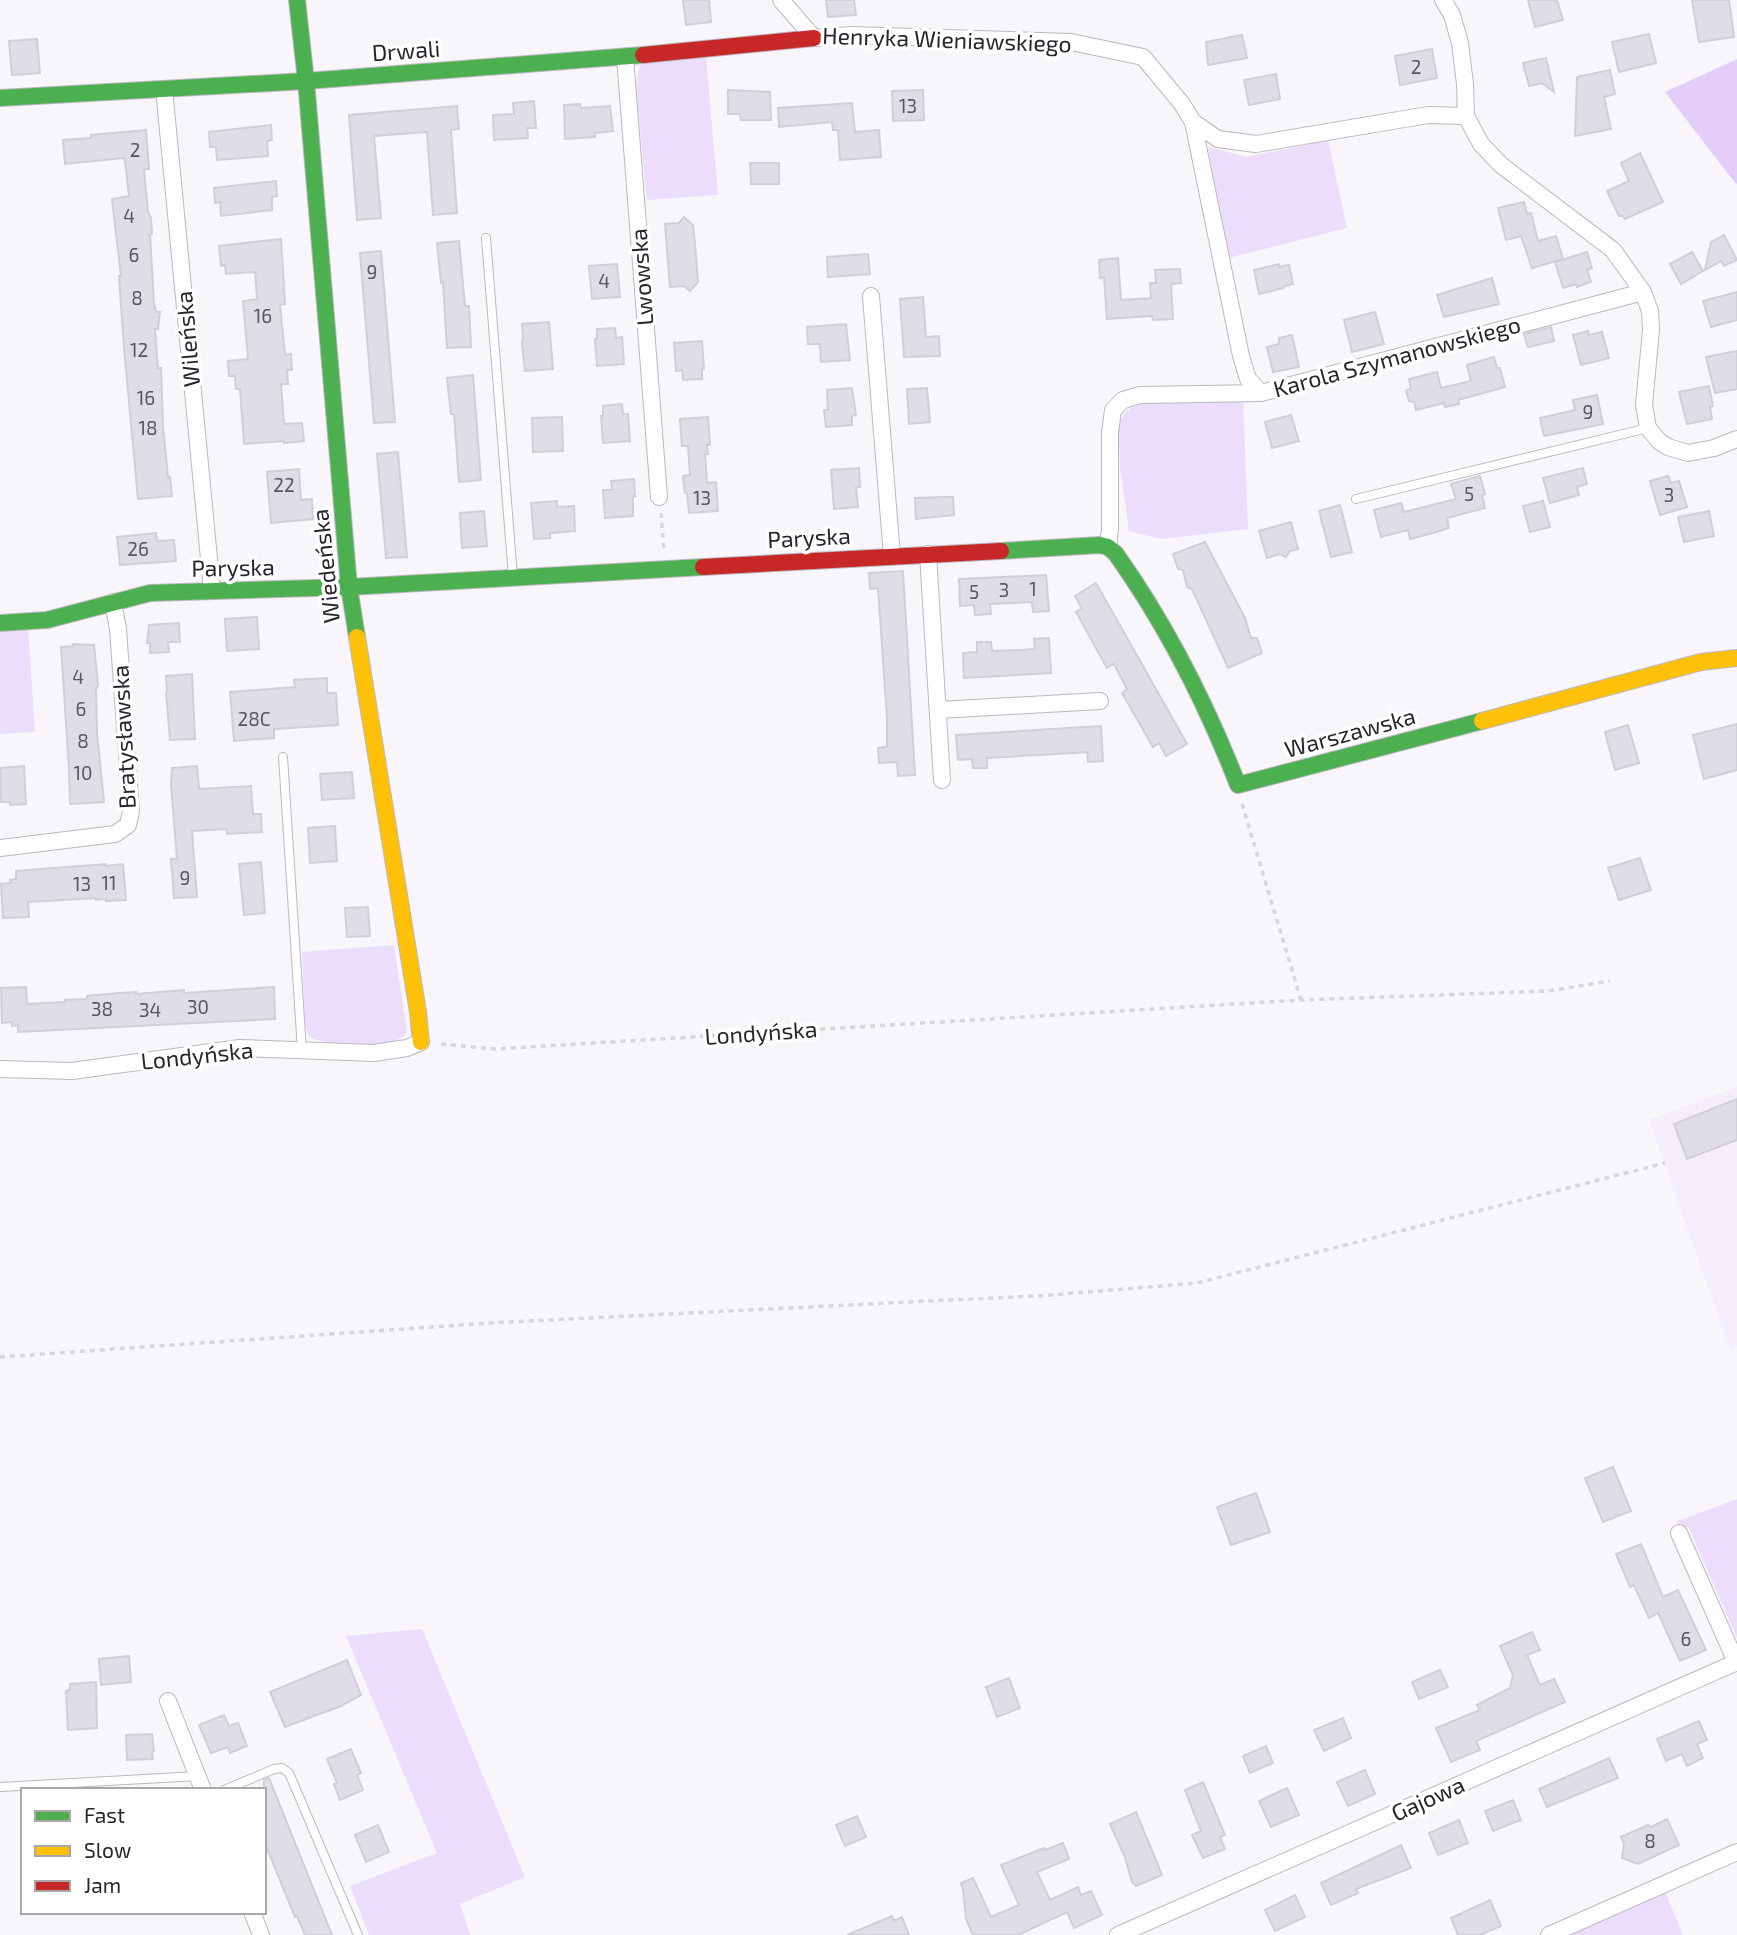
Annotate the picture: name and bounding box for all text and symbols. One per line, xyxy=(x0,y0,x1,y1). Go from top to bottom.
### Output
street label: Henryka Wieniawskiego xyxy=(822,21,1072,57)
street label: Drwali xyxy=(371,34,441,66)
house number: 2 xyxy=(1411,55,1421,78)
house number: 13 xyxy=(899,94,917,117)
house number: 2 xyxy=(130,138,140,161)
house number: 4 xyxy=(123,204,135,227)
street label: Lwowska xyxy=(624,227,658,327)
house number: 6 xyxy=(129,243,139,266)
house number: 9 xyxy=(367,260,377,283)
house number: 4 xyxy=(598,269,610,292)
house number: 8 xyxy=(131,286,143,309)
street label: Wileńska xyxy=(169,290,205,388)
house number: 16 xyxy=(254,304,272,327)
street label: Karola Szymanowskiego xyxy=(1270,310,1523,403)
house number: 12 xyxy=(130,338,148,361)
house number: 16 xyxy=(137,386,155,409)
house number: 9 xyxy=(1583,400,1593,423)
house number: 18 xyxy=(138,416,158,439)
house number: 22 xyxy=(273,473,295,496)
house number: 5 xyxy=(1464,482,1474,505)
house number: 3 xyxy=(1664,483,1674,506)
house number: 13 xyxy=(693,486,711,509)
street label: Wiedeńska xyxy=(305,508,345,625)
street label: Paryska xyxy=(767,521,851,553)
house number: 26 xyxy=(127,537,149,560)
street label: Paryska xyxy=(191,552,275,582)
house number: 1 xyxy=(1029,577,1037,600)
house number: 3 xyxy=(999,578,1009,601)
house number: 5 xyxy=(969,580,979,603)
street label: Bratysławska xyxy=(105,664,141,810)
house number: 4 xyxy=(72,665,84,688)
house number: 6 xyxy=(76,697,86,720)
street label: Warszawska xyxy=(1281,701,1418,763)
house number: 28C xyxy=(237,707,271,730)
house number: 8 xyxy=(77,729,89,752)
house number: 10 xyxy=(73,761,93,784)
house number: 9 xyxy=(180,866,190,889)
house number: 11 xyxy=(101,871,117,894)
house number: 13 xyxy=(73,872,91,895)
house number: 30 xyxy=(187,995,209,1018)
house number: 38 xyxy=(91,997,113,1020)
house number: 34 xyxy=(139,998,161,1021)
street label: Londyńska xyxy=(704,1014,818,1050)
street label: Londyńska xyxy=(139,1035,255,1075)
house number: 6 xyxy=(1681,1627,1691,1650)
street label: Gajowa xyxy=(1387,1770,1469,1827)
legend xyxy=(21,1788,266,1914)
text: Fast xyxy=(84,1802,125,1827)
house number: 8 xyxy=(1644,1829,1656,1852)
text: Slow xyxy=(84,1837,131,1862)
text: Jam xyxy=(84,1872,121,1897)

